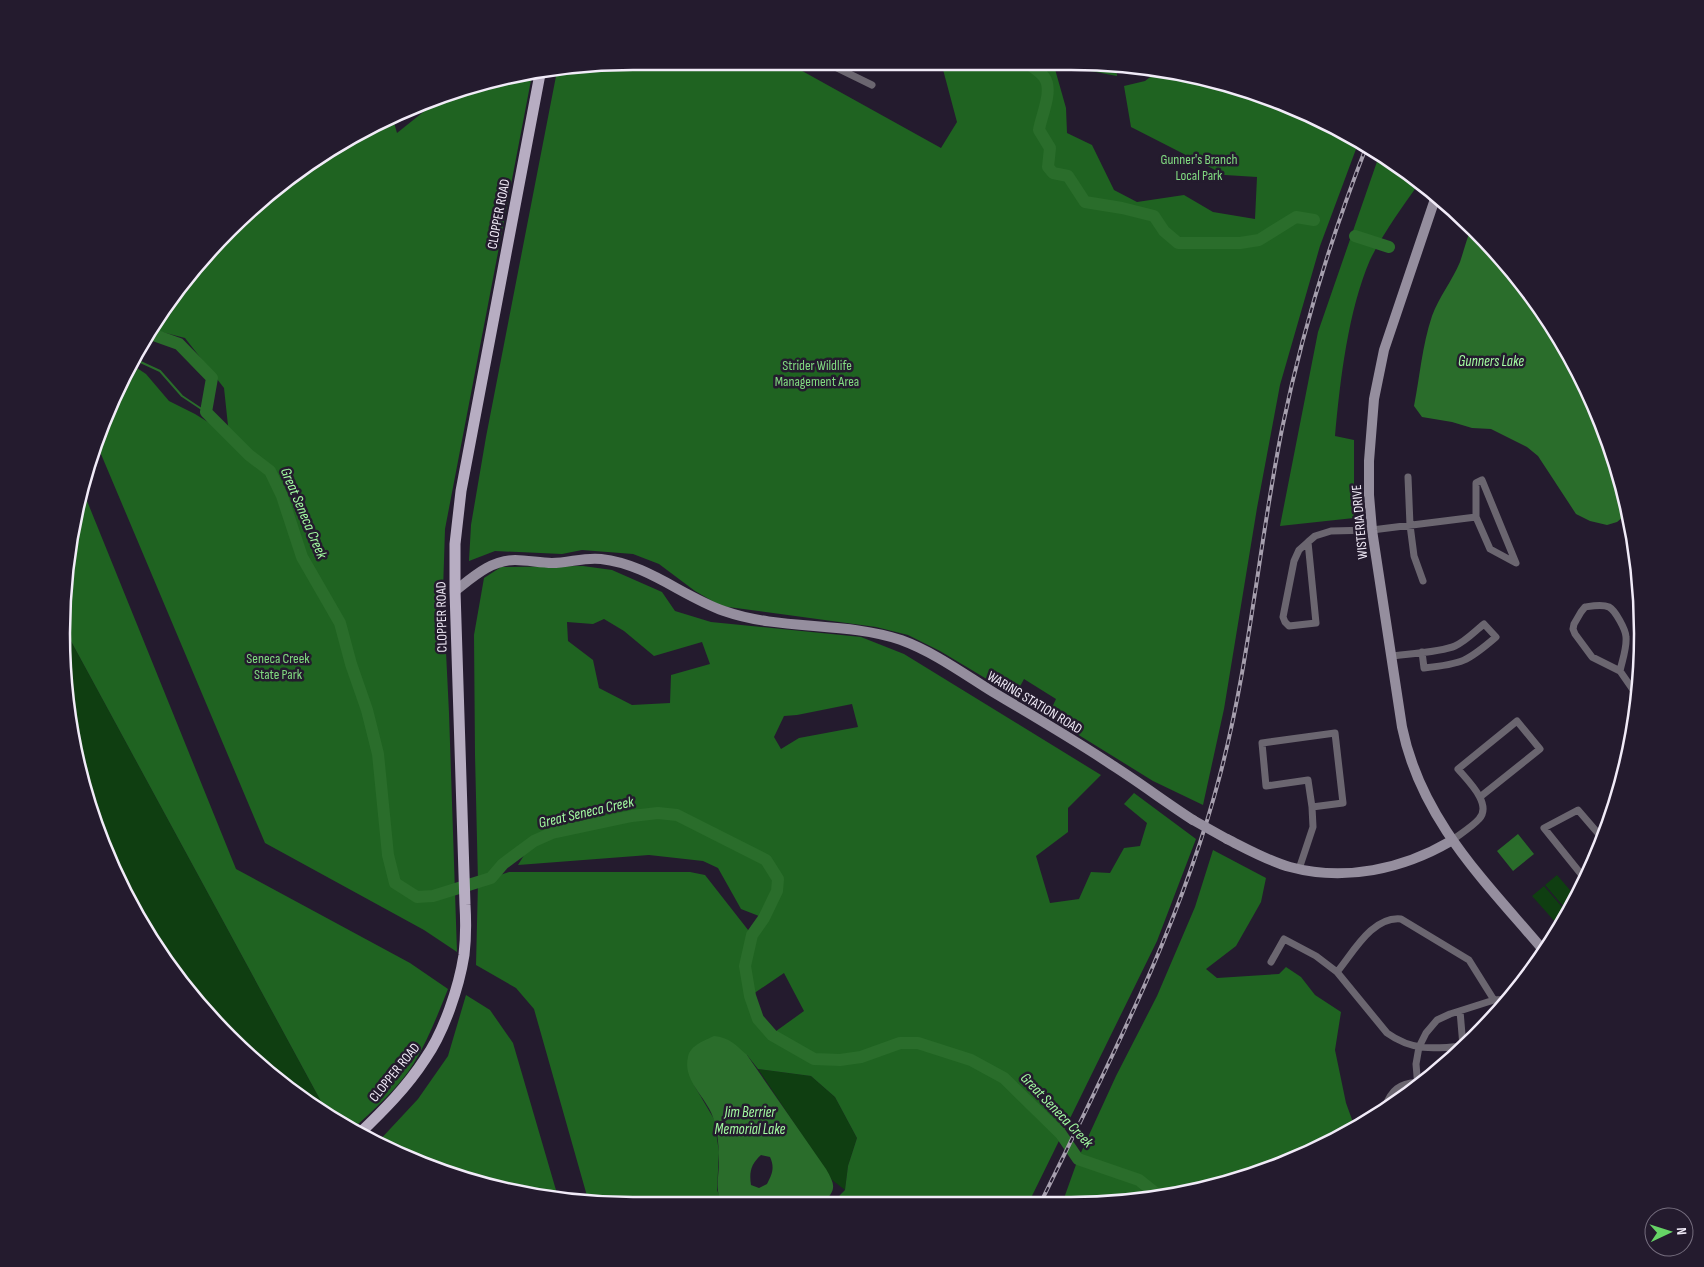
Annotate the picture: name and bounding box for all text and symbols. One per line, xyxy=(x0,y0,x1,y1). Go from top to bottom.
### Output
park label: Gunner's Branch Local Park xyxy=(1160,151,1238,184)
street label: CLOPPER ROAD xyxy=(483,178,514,251)
water label: Gunners Lake xyxy=(1458,352,1524,371)
park label: Strider Wildlife Management Area xyxy=(775,357,859,390)
water label: Great Seneca Creek xyxy=(276,465,331,562)
street label: WISTERIA DRIVE xyxy=(1348,484,1371,560)
street label: CLOPPER ROAD xyxy=(432,581,451,653)
park label: Seneca Creek State Park xyxy=(246,650,310,683)
street label: WARING STATION ROAD xyxy=(984,667,1085,738)
water label: Great Seneca Creek xyxy=(537,792,636,833)
street label: CLOPPER ROAD xyxy=(365,1039,423,1105)
water label: Great Seneca Creek xyxy=(1016,1069,1097,1152)
water label: Jim Berrier Memorial Lake xyxy=(715,1103,786,1139)
north arrow xyxy=(1644,1207,1694,1257)
text: N xyxy=(1673,1227,1690,1235)

